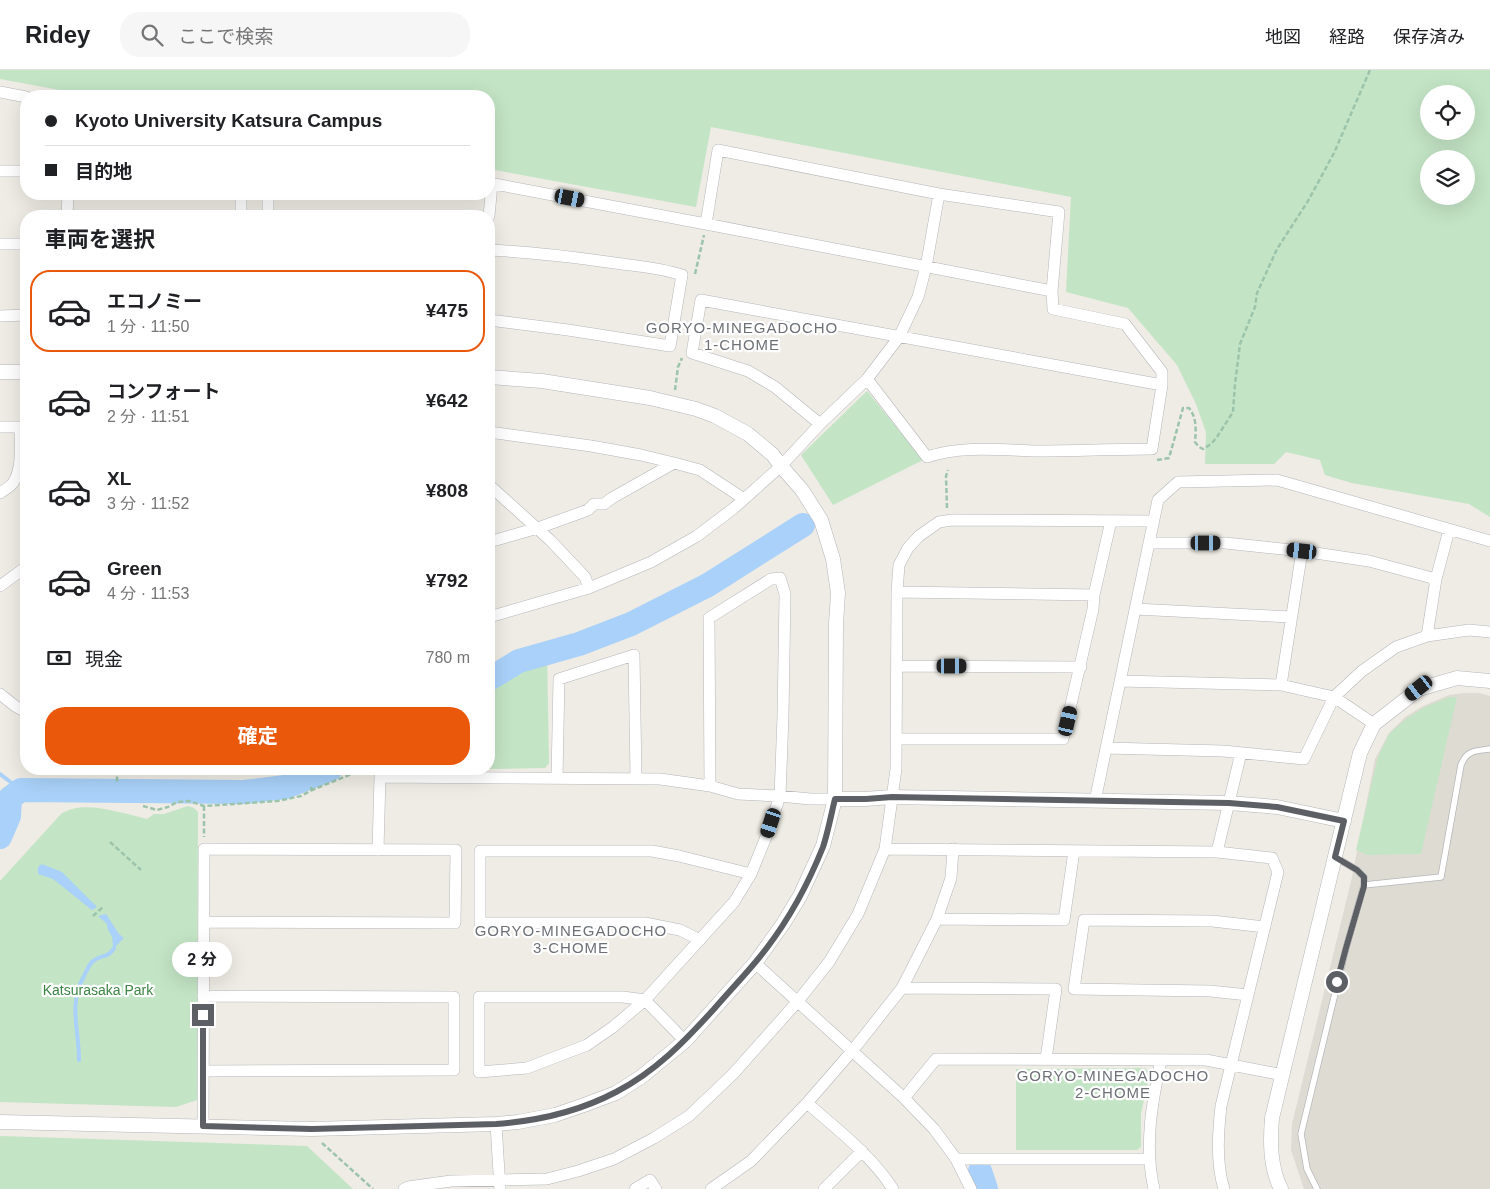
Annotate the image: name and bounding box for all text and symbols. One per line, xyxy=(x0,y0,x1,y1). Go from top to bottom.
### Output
search box xyxy=(120,12,470,57)
text: Ridey xyxy=(25,21,90,48)
icon: search xyxy=(138,21,166,49)
text: ここで検索 xyxy=(178,26,273,47)
text: 地図 xyxy=(1265,27,1301,47)
text: 経路 xyxy=(1329,27,1365,47)
text: 保存済み xyxy=(1393,27,1465,47)
map controls xyxy=(1420,85,1475,205)
button: locate xyxy=(1420,85,1475,140)
text: Kyoto University Katsura Campus xyxy=(75,110,382,131)
button: layers xyxy=(1420,150,1475,205)
text: 目的地 xyxy=(75,161,132,182)
car xyxy=(553,188,586,208)
text: 車両を選択 xyxy=(45,227,155,252)
icon: car xyxy=(47,289,92,334)
text: エコノミー xyxy=(107,291,202,312)
text: ¥475 xyxy=(426,300,468,321)
text: 1 分 · 11:50 xyxy=(107,318,189,335)
district label: GORYO-MINEGADOCHO 1-CHOME xyxy=(646,319,838,353)
icon: car xyxy=(47,379,92,424)
text: コンフォート xyxy=(107,381,220,402)
text: ¥642 xyxy=(426,390,468,411)
text: 2 分 · 11:51 xyxy=(107,408,189,425)
text: XL xyxy=(107,468,131,489)
icon: car xyxy=(47,469,92,514)
text: ¥808 xyxy=(426,480,468,501)
text: 3 分 · 11:52 xyxy=(107,495,189,512)
car xyxy=(1191,536,1221,551)
car xyxy=(1286,542,1317,560)
text: Green xyxy=(107,558,162,579)
icon: car xyxy=(47,559,92,604)
text: ¥792 xyxy=(426,570,468,591)
text: 4 分 · 11:53 xyxy=(107,585,189,602)
icon: cash xyxy=(45,644,73,672)
text: 現金 xyxy=(85,649,123,670)
text: 780 m xyxy=(426,649,470,666)
car xyxy=(937,659,967,674)
car xyxy=(1402,673,1435,703)
car xyxy=(1057,705,1078,737)
button: 確定 xyxy=(45,707,470,765)
car xyxy=(759,806,782,840)
district label: GORYO-MINEGADOCHO 3-CHOME xyxy=(475,922,667,956)
callout: 2 分 xyxy=(173,942,233,978)
text: 2 分 xyxy=(187,951,217,968)
route start xyxy=(1326,971,1348,993)
park label: Katsurasaka Park xyxy=(43,982,154,998)
route end xyxy=(192,1004,214,1026)
district label: GORYO-MINEGADOCHO 2-CHOME xyxy=(1017,1067,1209,1101)

